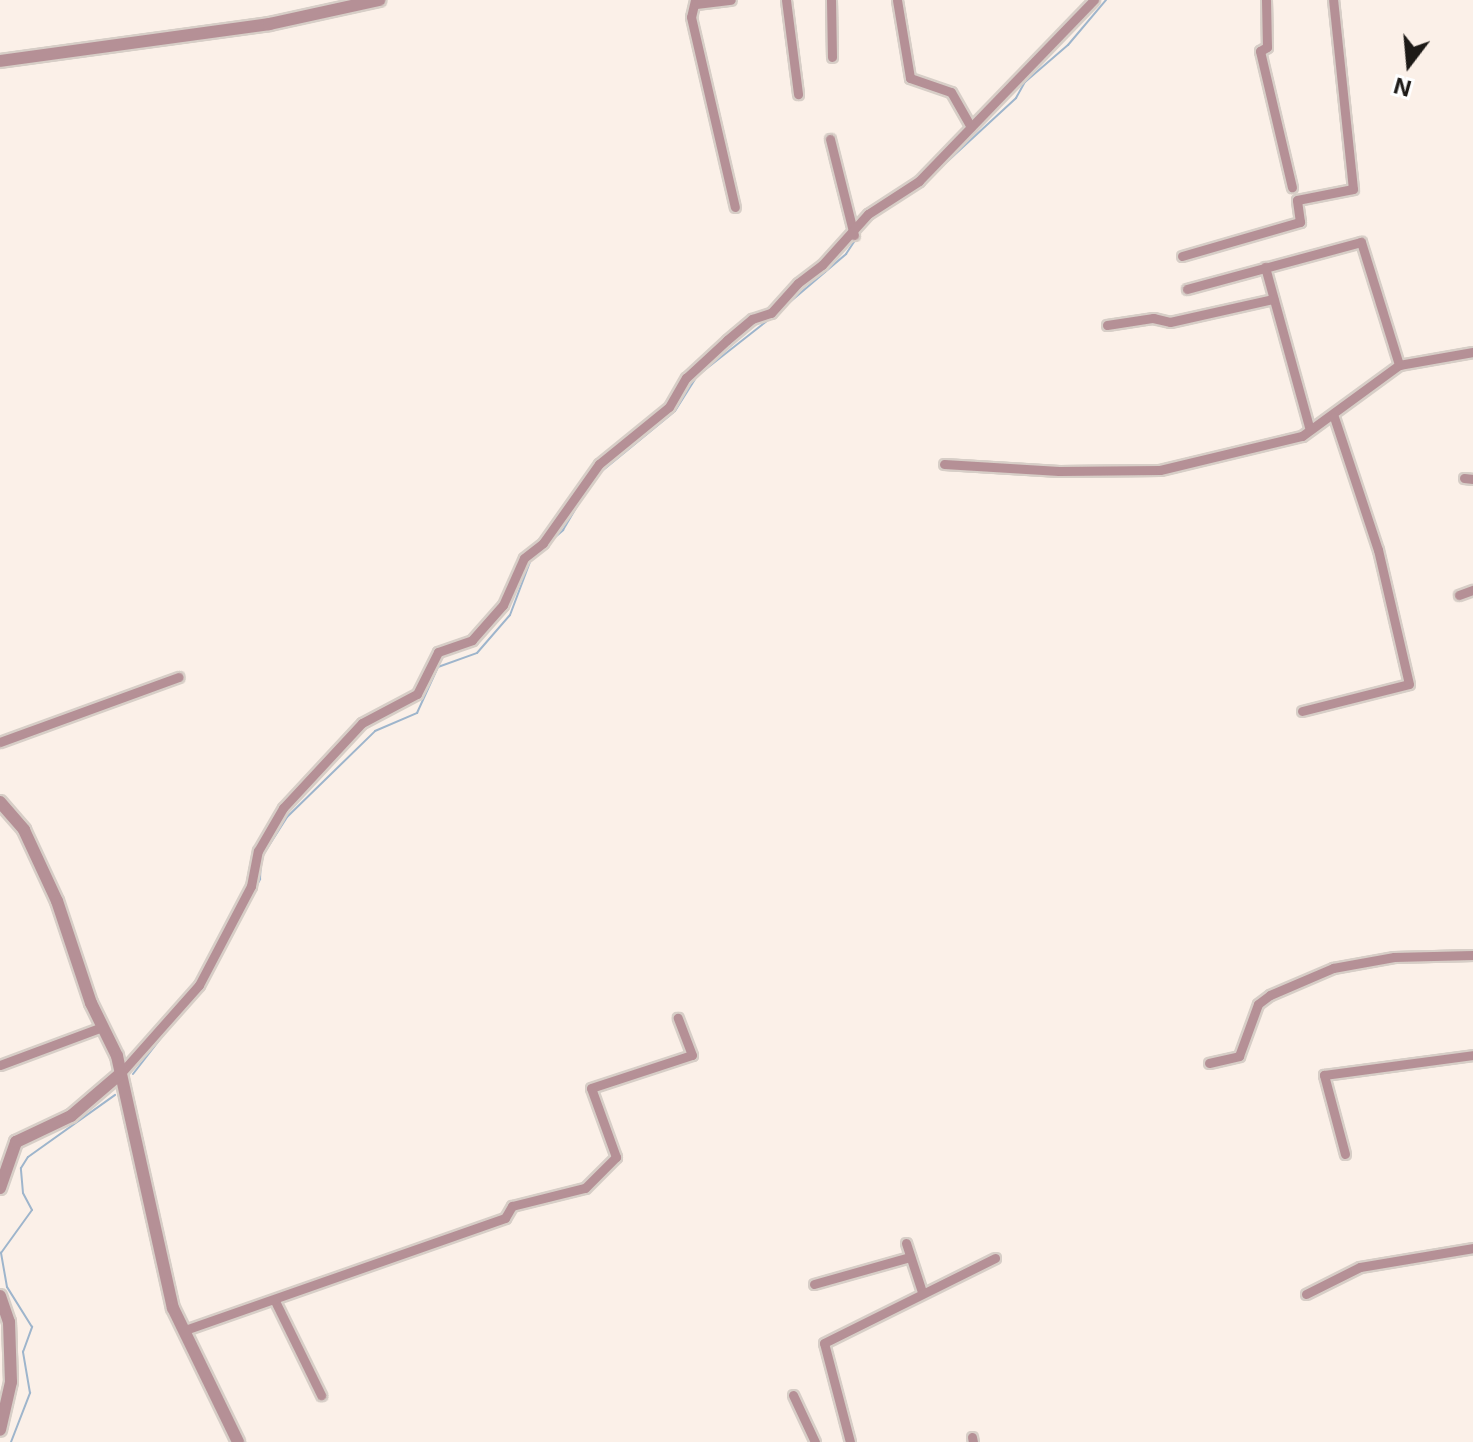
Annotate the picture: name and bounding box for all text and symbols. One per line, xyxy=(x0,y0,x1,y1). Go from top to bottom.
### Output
north arrow xyxy=(1369,24,1449,104)
text: N xyxy=(1391,72,1414,102)

